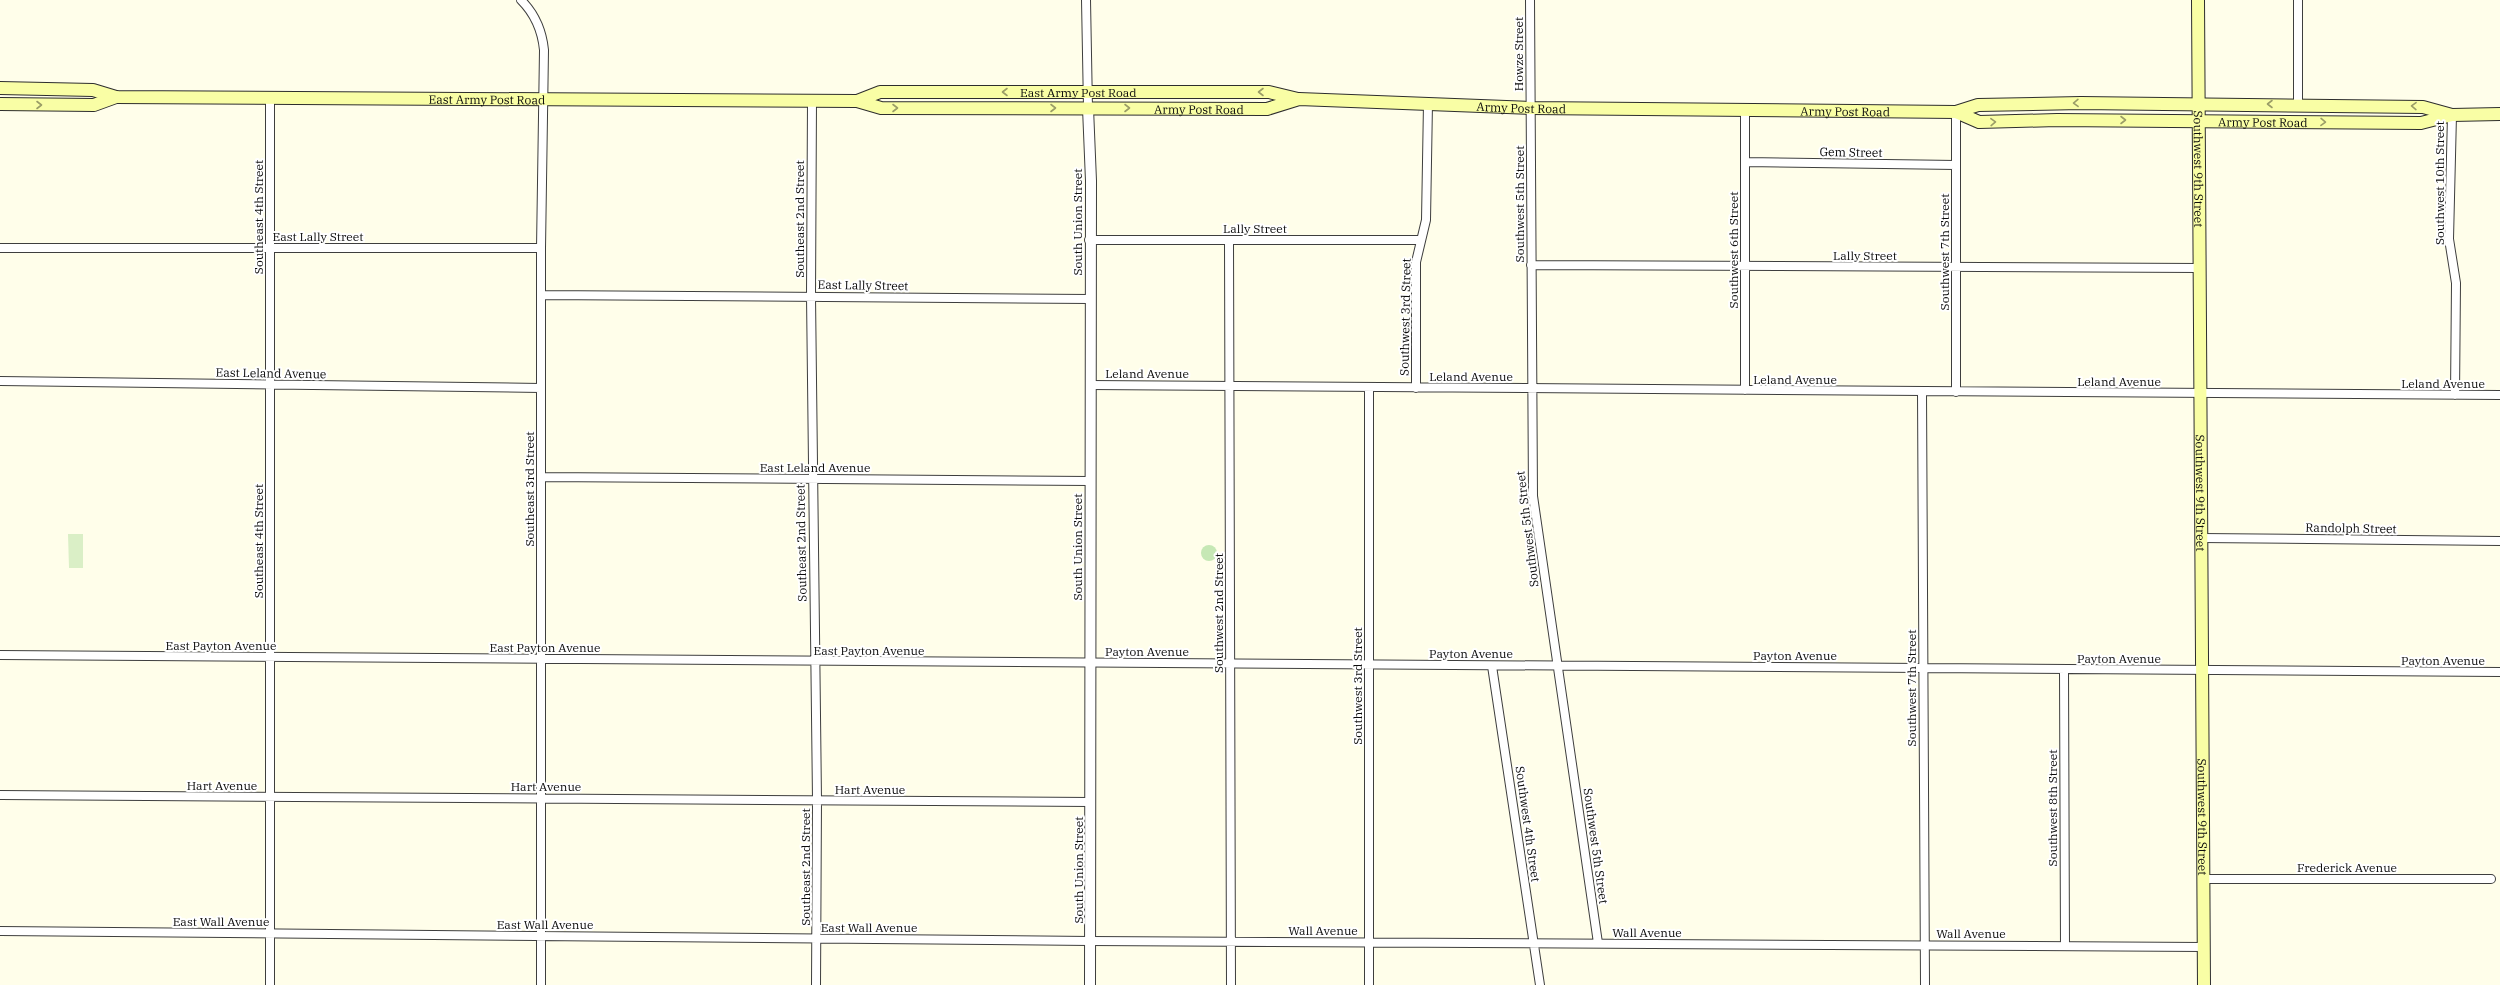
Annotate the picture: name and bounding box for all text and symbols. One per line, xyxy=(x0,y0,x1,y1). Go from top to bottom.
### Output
street label: Howze Street xyxy=(1511,17,1526,91)
street label: East Army Post Road xyxy=(1020,85,1137,100)
one-way arrow xyxy=(1002,88,1008,96)
one-way arrow xyxy=(1258,88,1264,96)
street label: East Army Post Road xyxy=(429,91,545,107)
street label: Army Post Road xyxy=(1476,98,1566,116)
one-way arrow xyxy=(2073,99,2079,107)
one-way arrow xyxy=(2267,100,2273,108)
one-way arrow xyxy=(36,101,42,109)
street label: Army Post Road xyxy=(1154,101,1244,116)
one-way arrow xyxy=(2411,102,2417,111)
street label: Army Post Road xyxy=(1800,103,1890,119)
one-way arrow xyxy=(892,104,898,112)
one-way arrow xyxy=(1050,104,1056,112)
one-way arrow xyxy=(1124,104,1130,112)
street label: Southwest 9th Street xyxy=(2191,110,2207,228)
street label: Army Post Road xyxy=(2218,114,2308,130)
one-way arrow xyxy=(2120,116,2126,124)
one-way arrow xyxy=(1990,117,1996,126)
one-way arrow xyxy=(2320,118,2326,126)
street label: Southwest 10th Street xyxy=(2432,121,2447,245)
street label: Gem Street xyxy=(1819,144,1883,160)
street label: Southwest 5th Street xyxy=(1512,146,1527,262)
street label: Southeast 4th Street xyxy=(251,160,266,274)
street label: Southeast 2nd Street xyxy=(792,160,807,278)
street label: South Union Street xyxy=(1070,169,1085,275)
street label: Southwest 6th Street xyxy=(1726,192,1741,308)
street label: Southwest 7th Street xyxy=(1937,194,1952,310)
street label: Lally Street xyxy=(1223,221,1287,236)
street label: East Lally Street xyxy=(273,229,363,244)
street label: Lally Street xyxy=(1833,248,1897,263)
street label: Southwest 3rd Street xyxy=(1396,258,1414,376)
street label: East Lally Street xyxy=(817,277,909,293)
street label: East Leland Avenue xyxy=(216,365,326,381)
street label: Leland Avenue xyxy=(1105,366,1189,381)
street label: Leland Avenue xyxy=(1429,369,1513,384)
street label: Leland Avenue xyxy=(1753,372,1837,387)
street label: Leland Avenue xyxy=(2077,374,2161,389)
street label: Leland Avenue xyxy=(2401,376,2485,391)
street label: Southeast 3rd Street xyxy=(522,431,537,547)
street label: Southwest 9th Street xyxy=(2193,434,2209,552)
street label: East Leland Avenue xyxy=(760,460,870,475)
street label: Southwest 5th Street xyxy=(1512,470,1542,588)
street label: Southeast 4th Street xyxy=(251,484,266,598)
street label: Southeast 2nd Street xyxy=(792,484,810,602)
street label: South Union Street xyxy=(1070,494,1085,600)
street label: Randolph Street xyxy=(2305,520,2397,536)
street label: Southwest 2nd Street xyxy=(1211,553,1226,673)
street label: Southwest 3rd Street xyxy=(1350,627,1365,745)
street label: Southwest 7th Street xyxy=(1904,630,1919,746)
street label: East Payton Avenue xyxy=(166,638,276,653)
street label: East Payton Avenue xyxy=(490,640,600,655)
street label: East Payton Avenue xyxy=(814,643,924,658)
street label: Payton Avenue xyxy=(1105,644,1189,659)
street label: Payton Avenue xyxy=(1429,646,1513,661)
street label: Payton Avenue xyxy=(1753,648,1837,663)
street label: Payton Avenue xyxy=(2077,651,2161,666)
street label: Payton Avenue xyxy=(2401,653,2485,668)
street label: Southwest 8th Street xyxy=(2045,750,2060,866)
street label: Southwest 9th Street xyxy=(2195,758,2211,875)
street label: Southwest 4th Street xyxy=(1512,765,1544,883)
street label: Hart Avenue xyxy=(187,778,257,793)
street label: Hart Avenue xyxy=(511,779,581,794)
street label: Hart Avenue xyxy=(835,782,905,797)
street label: Southwest 5th Street xyxy=(1580,787,1612,905)
street label: Southeast 2nd Street xyxy=(798,808,813,926)
street label: South Union Street xyxy=(1071,817,1086,923)
street label: Frederick Avenue xyxy=(2297,860,2397,875)
street label: East Wall Avenue xyxy=(173,914,269,929)
street label: East Wall Avenue xyxy=(497,917,593,932)
street label: East Wall Avenue xyxy=(821,920,917,935)
street label: Wall Avenue xyxy=(1288,923,1358,938)
street label: Wall Avenue xyxy=(1612,925,1682,940)
street label: Wall Avenue xyxy=(1936,926,2006,941)

